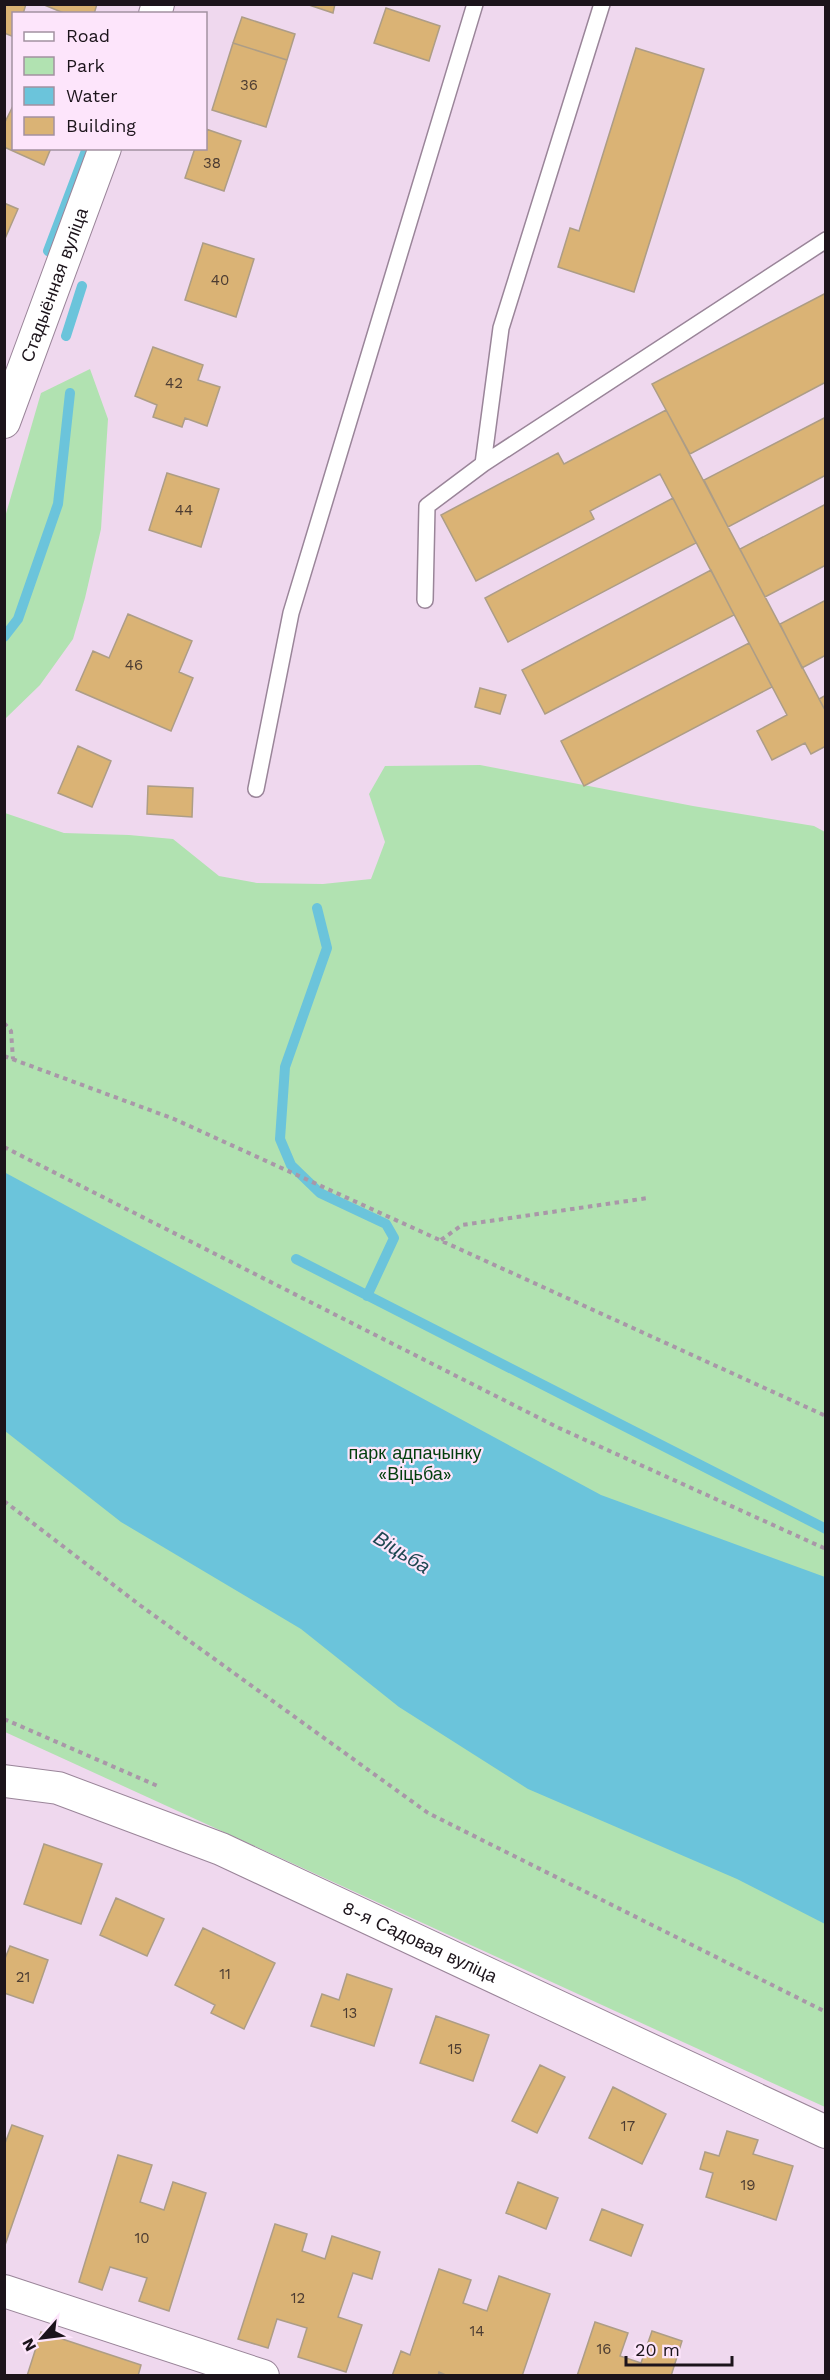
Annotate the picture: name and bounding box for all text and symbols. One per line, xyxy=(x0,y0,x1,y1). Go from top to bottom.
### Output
legend xyxy=(12,12,207,150)
text: Road xyxy=(66,25,110,46)
text: Park xyxy=(66,55,105,76)
house number: 36 xyxy=(240,76,258,94)
text: Water xyxy=(66,85,118,106)
text: Building xyxy=(66,115,136,136)
house number: 38 xyxy=(203,154,221,172)
street label: Стадыённая вуліца xyxy=(16,204,92,365)
house number: 40 xyxy=(211,271,229,289)
house number: 42 xyxy=(165,374,183,392)
house number: 44 xyxy=(175,501,193,519)
house number: 46 xyxy=(125,656,143,674)
park label: парк адпачынку «Віцьба» xyxy=(349,1442,482,1484)
water label: Віцьба xyxy=(369,1525,435,1579)
street label: 8-я Садовая вуліца xyxy=(340,1896,501,1987)
house number: 11 xyxy=(219,1965,231,1983)
house number: 21 xyxy=(16,1968,30,1986)
house number: 13 xyxy=(343,2004,357,2022)
house number: 15 xyxy=(448,2040,462,2058)
house number: 17 xyxy=(621,2117,635,2135)
house number: 19 xyxy=(740,2176,756,2194)
house number: 10 xyxy=(134,2229,150,2247)
house number: 12 xyxy=(291,2289,305,2307)
north arrow xyxy=(12,2308,72,2368)
house number: 14 xyxy=(469,2322,485,2340)
scale bar xyxy=(626,2329,732,2367)
text: N xyxy=(18,2335,40,2355)
text: 20 m xyxy=(635,2339,680,2360)
house number: 16 xyxy=(597,2340,611,2358)

